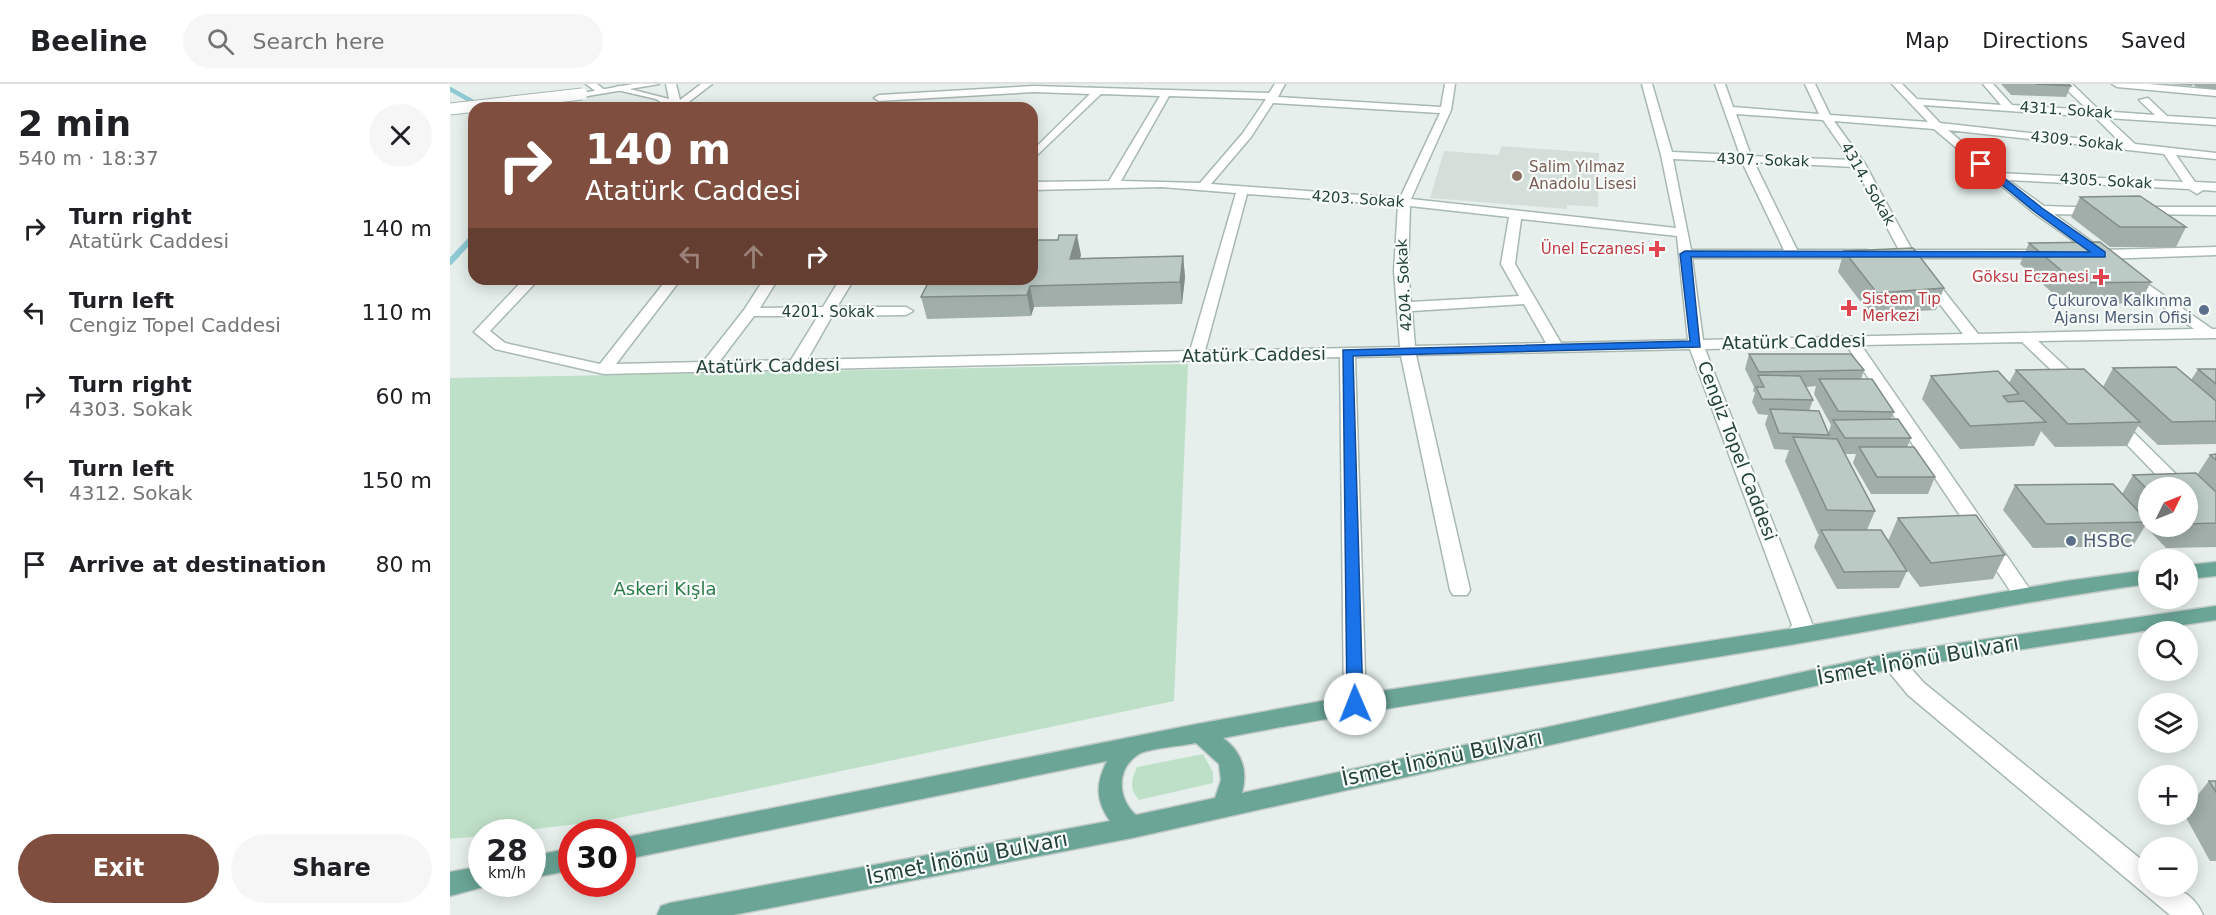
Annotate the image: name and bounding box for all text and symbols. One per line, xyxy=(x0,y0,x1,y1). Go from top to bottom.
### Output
search box xyxy=(183,14,603,68)
text: Beeline xyxy=(30,25,147,58)
icon: search xyxy=(204,25,237,58)
text: Search here xyxy=(252,29,385,54)
text: Map xyxy=(1905,29,1949,53)
text: Directions xyxy=(1982,29,2088,53)
text: Saved xyxy=(2121,29,2186,53)
street label: 4311. Sokak xyxy=(2019,98,2113,122)
text: 2 min xyxy=(18,103,131,144)
button: close xyxy=(369,104,432,167)
text: 140 m xyxy=(585,125,731,174)
icon: right xyxy=(486,126,564,204)
street label: 4309. Sokak xyxy=(2030,127,2124,155)
pin xyxy=(1955,138,2006,189)
street label: 4314. Sokak xyxy=(1837,139,1899,229)
text: 540 m · 18:37 xyxy=(18,146,159,170)
icon: arrive xyxy=(1964,147,1997,180)
street label: 4307. Sokak xyxy=(1716,149,1810,171)
place label: Salim Yılmaz Anadolu Lisesi xyxy=(1529,158,1637,193)
marker: Salim Yılmaz Anadolu Lisesi xyxy=(1510,169,1524,183)
street label: 4305. Sokak xyxy=(2059,170,2153,192)
text: Atatürk Caddesi xyxy=(585,175,801,206)
street label: 4203. Sokak xyxy=(1311,187,1405,211)
text: Turn right xyxy=(69,204,192,229)
icon: right xyxy=(18,212,51,245)
text: 140 m xyxy=(362,216,432,241)
text: Atatürk Caddesi xyxy=(69,229,229,253)
street label: 4204. Sokak xyxy=(1393,238,1415,332)
place label: Ünel Eczanesi xyxy=(1541,239,1645,258)
icon: left xyxy=(674,240,707,273)
icon: ahead xyxy=(737,240,770,273)
icon: right xyxy=(800,240,833,273)
marker: Ünel Eczanesi xyxy=(1650,242,1664,256)
place label: Göksu Eczanesi xyxy=(1972,268,2089,286)
marker: Göksu Eczanesi xyxy=(2094,270,2108,284)
text: Turn left xyxy=(69,288,174,313)
place label: Sistem Tıp Merkezi xyxy=(1862,290,1941,325)
place label: Çukurova Kalkınma Ajansı Mersin Ofisi xyxy=(2047,292,2192,327)
icon: left xyxy=(18,296,51,329)
marker: Sistem Tıp Merkezi xyxy=(1840,299,1858,317)
text: 110 m xyxy=(362,300,432,325)
street label: 4201. Sokak xyxy=(782,303,875,321)
marker: Çukurova Kalkınma Ajansı Mersin Ofisi xyxy=(2197,303,2211,317)
text: Cengiz Topel Caddesi xyxy=(69,313,281,337)
street label: Atatürk Caddesi xyxy=(1722,330,1866,353)
street label: Atatürk Caddesi xyxy=(1182,343,1326,366)
street label: Atatürk Caddesi xyxy=(696,354,840,377)
street label: Cengiz Topel Caddesi xyxy=(1693,358,1781,544)
text: Turn right xyxy=(69,372,192,397)
icon: right xyxy=(18,380,51,413)
text: 60 m xyxy=(376,384,432,409)
text: 4303. Sokak xyxy=(69,397,193,421)
text: Turn left xyxy=(69,456,174,481)
icon: left xyxy=(18,464,51,497)
text: 150 m xyxy=(362,468,432,493)
north arrow xyxy=(2138,477,2198,537)
map controls xyxy=(2138,477,2198,897)
text: 4312. Sokak xyxy=(69,481,193,505)
place label: HSBC xyxy=(2083,530,2133,551)
marker: HSBC xyxy=(2064,534,2078,548)
icon: arrive xyxy=(18,548,51,581)
button: sound xyxy=(2138,549,2198,609)
text: Arrive at destination xyxy=(69,552,326,577)
text: 80 m xyxy=(376,552,432,577)
park label: Askeri Kışla xyxy=(614,578,716,599)
button: search xyxy=(2138,621,2198,681)
street label: İsmet İnönü Bulvarı xyxy=(1815,629,2021,690)
position arrow xyxy=(1323,672,1387,736)
button: layers xyxy=(2138,693,2198,753)
street label: İsmet İnönü Bulvarı xyxy=(1339,724,1544,791)
button: + xyxy=(2138,765,2198,825)
speed limit sign: 30 xyxy=(558,819,636,897)
street label: İsmet İnönü Bulvarı xyxy=(864,826,1070,889)
text: 28 xyxy=(486,833,528,868)
button: Exit xyxy=(18,834,219,903)
button: Share xyxy=(231,834,432,903)
button: − xyxy=(2138,837,2198,897)
text: km/h xyxy=(488,864,526,882)

